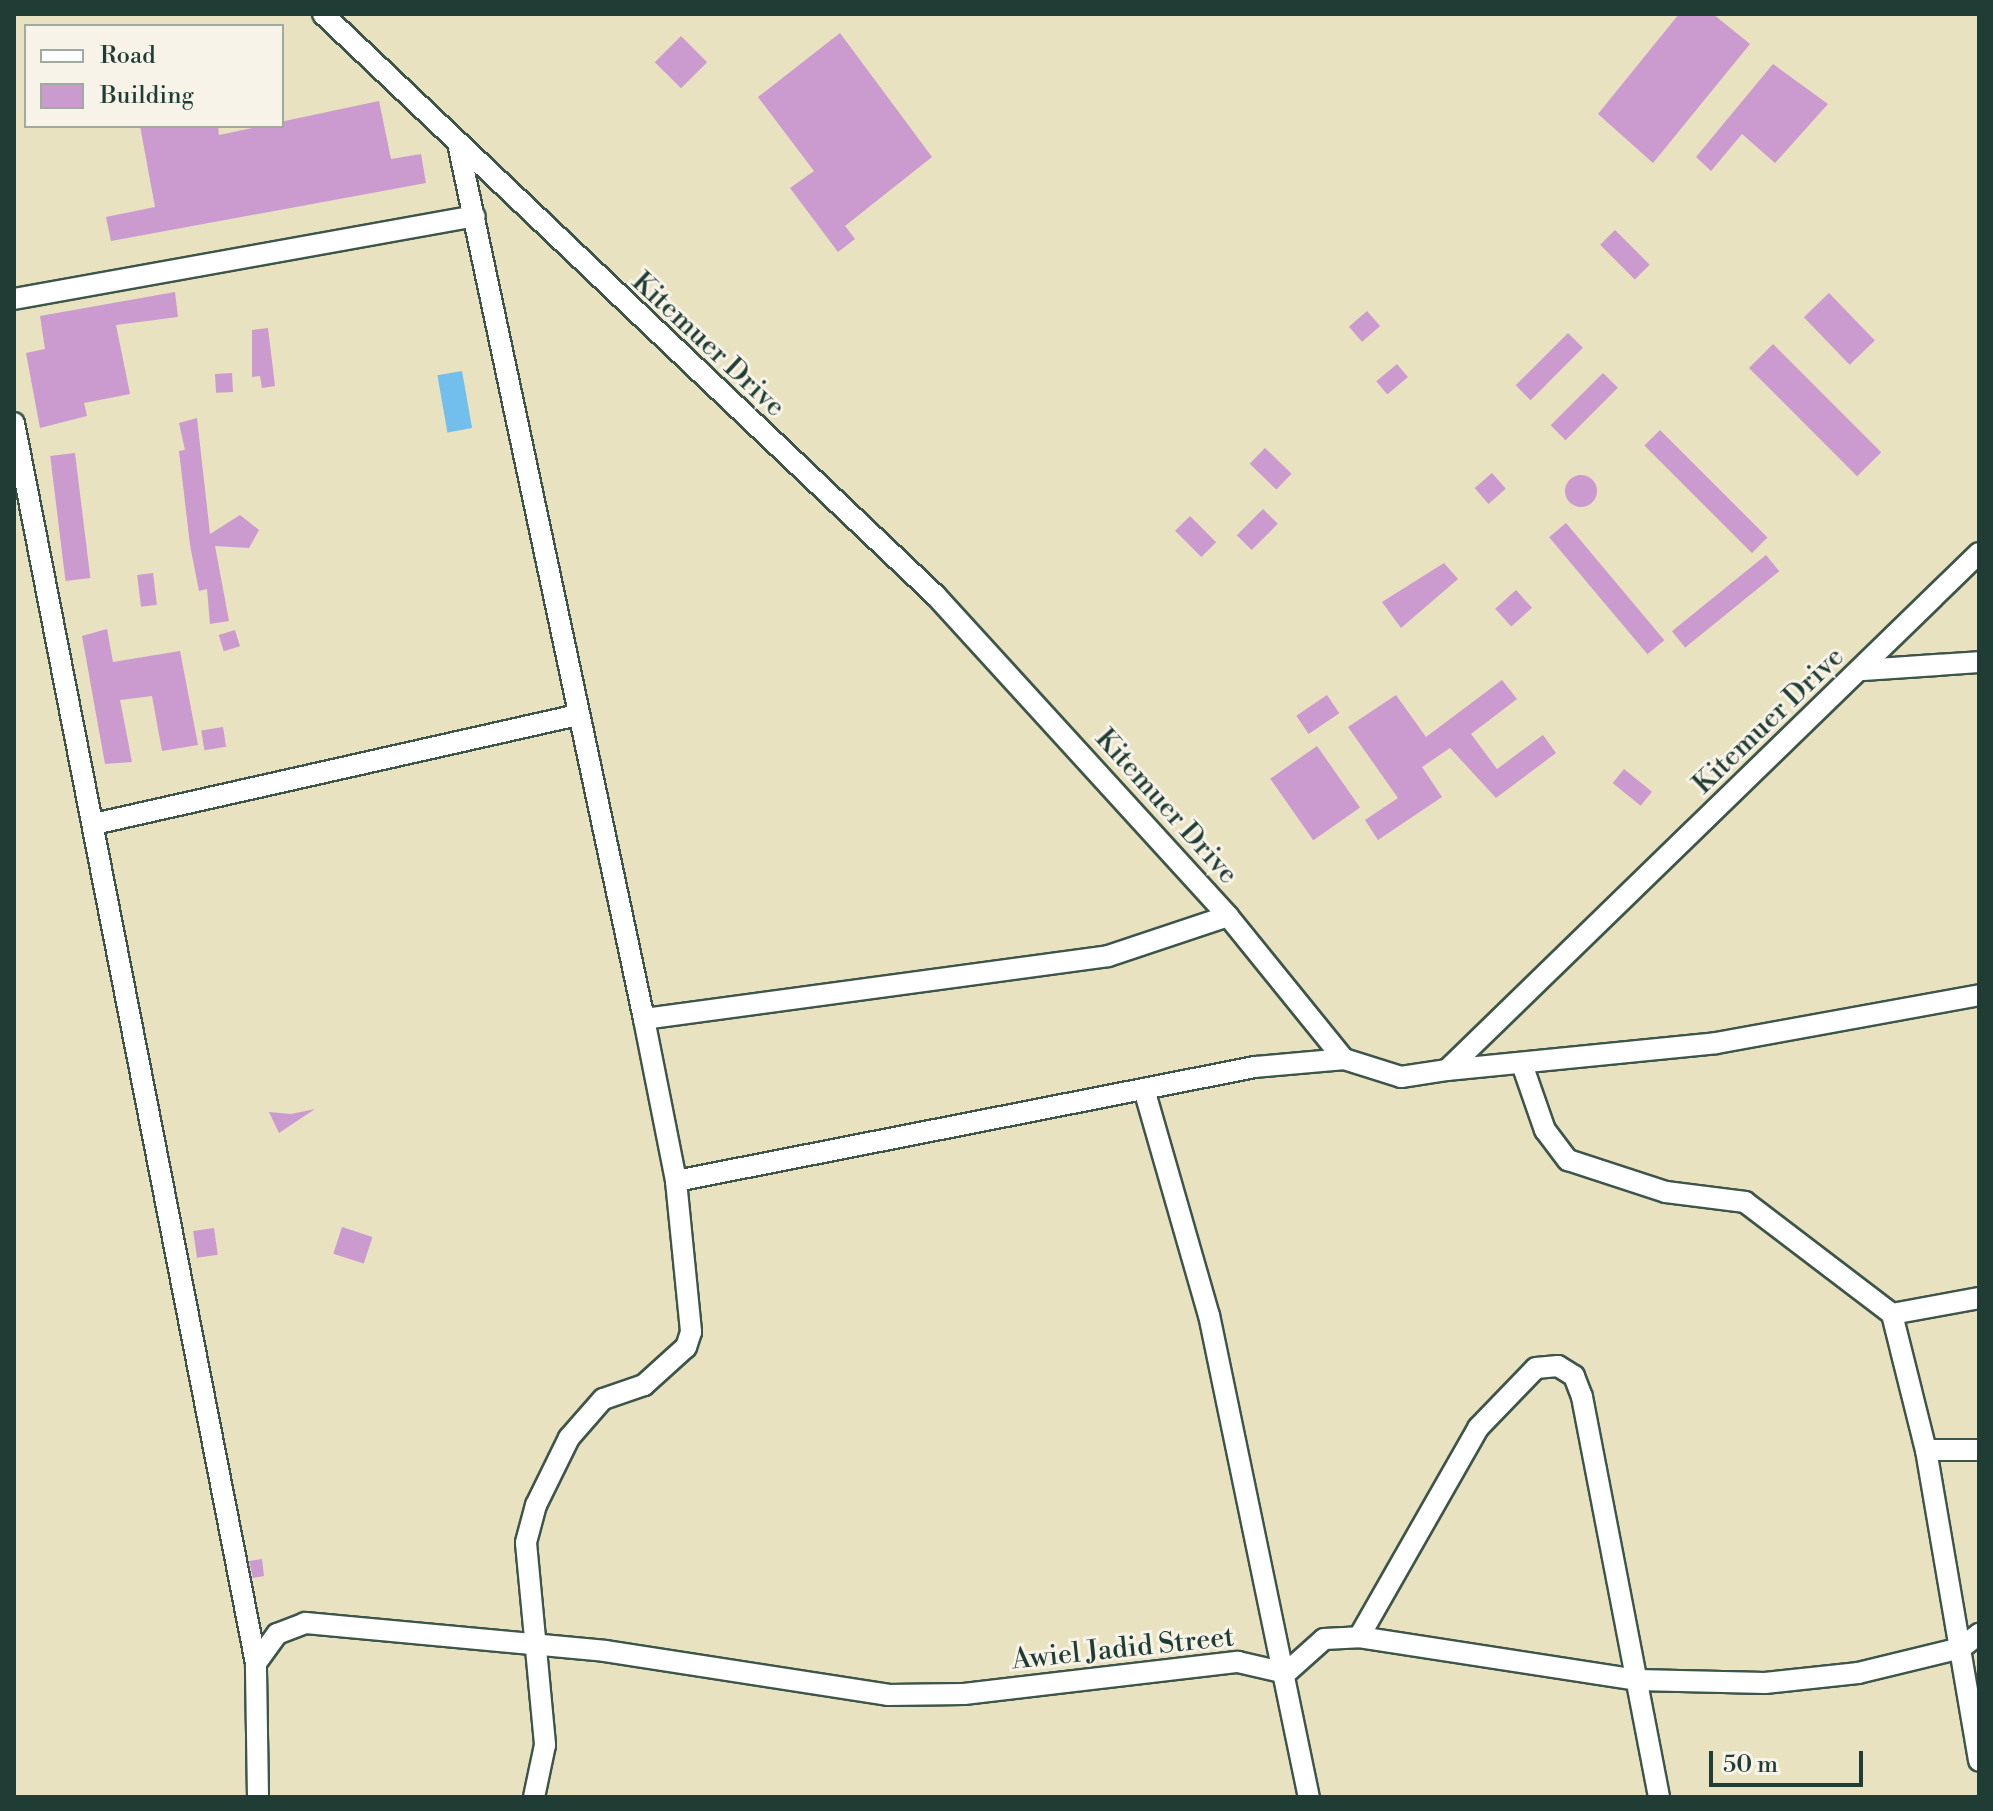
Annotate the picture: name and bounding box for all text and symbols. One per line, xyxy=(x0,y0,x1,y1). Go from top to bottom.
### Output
legend xyxy=(24,24,284,128)
text: Road xyxy=(100,41,156,71)
text: Building xyxy=(100,81,194,111)
street label: Kitemuer Drive xyxy=(625,266,791,424)
street label: Kitemuer Drive xyxy=(1687,641,1851,801)
street label: Kitemuer Drive xyxy=(1088,723,1244,891)
street label: Awiel Jadid Street xyxy=(1010,1621,1236,1677)
scale bar xyxy=(1713,1735,1867,1785)
text: 50 m xyxy=(1723,1750,1778,1780)

